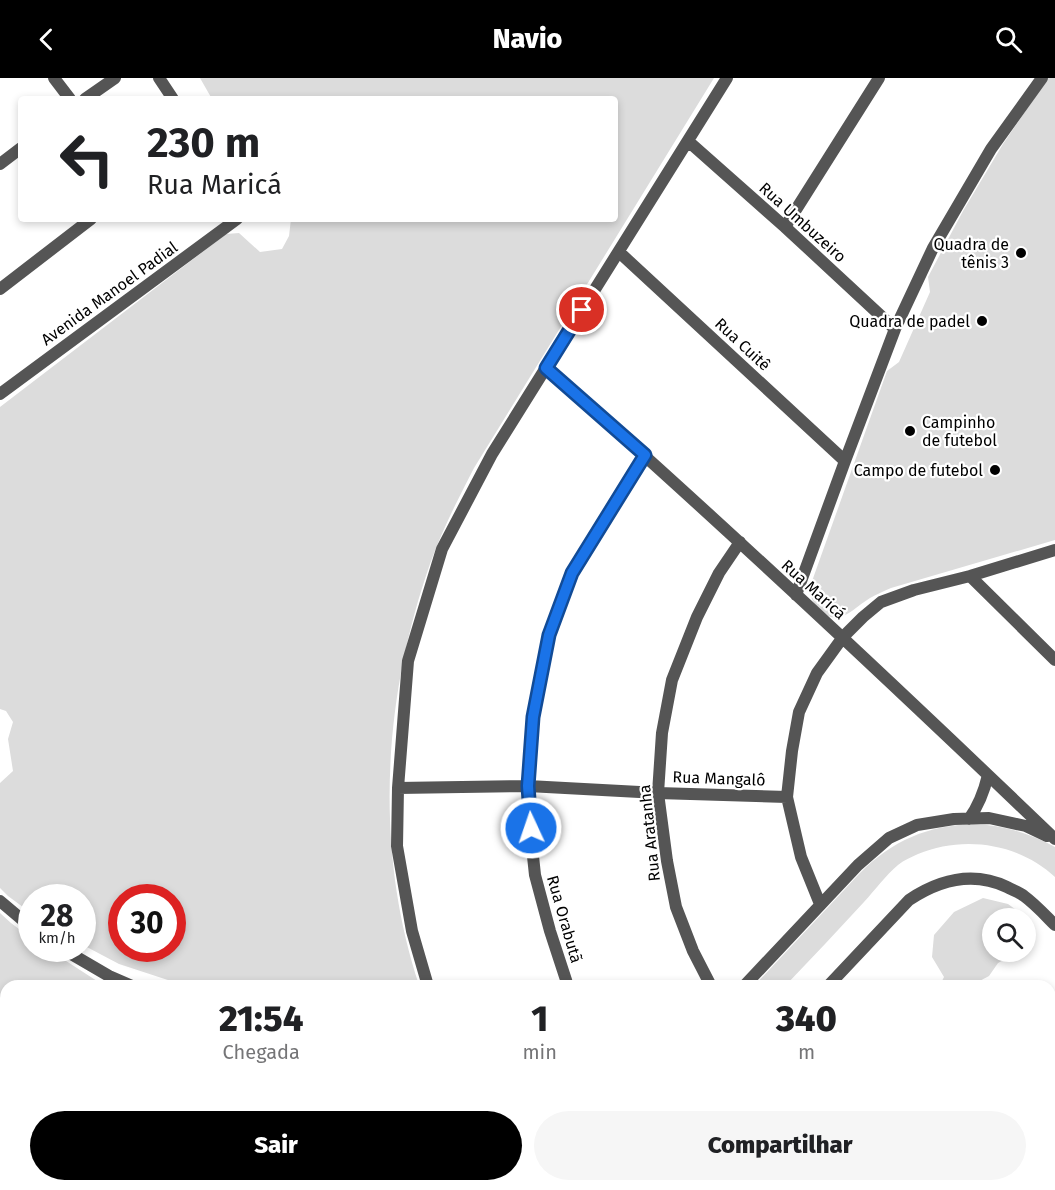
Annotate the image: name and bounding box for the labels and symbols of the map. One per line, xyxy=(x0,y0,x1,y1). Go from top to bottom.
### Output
street label: Rua Umbuzeiro xyxy=(755,178,850,266)
place label: Quadra de tênis 3 xyxy=(934,235,1009,272)
street label: Avenida Manoel Padial xyxy=(37,237,181,349)
marker: Quadra de tênis 3 xyxy=(1014,246,1028,260)
pin xyxy=(556,284,607,335)
place label: Quadra de padel xyxy=(849,312,970,331)
street label: Rua Cuitê xyxy=(711,314,774,375)
marker: Quadra de padel xyxy=(975,314,989,328)
place label: Campinho de futebol xyxy=(922,413,997,450)
marker: Campinho de futebol xyxy=(903,424,917,438)
place label: Campo de futebol xyxy=(854,461,983,480)
marker: Campo de futebol xyxy=(988,463,1002,477)
street label: Rua Maricá xyxy=(778,556,850,623)
street label: Rua Mangalô xyxy=(672,767,766,790)
street label: Rua Aratanha xyxy=(635,784,664,882)
position arrow xyxy=(499,796,563,860)
street label: Rua Orabutã xyxy=(543,873,586,965)
speed limit sign: 30 xyxy=(108,884,186,962)

